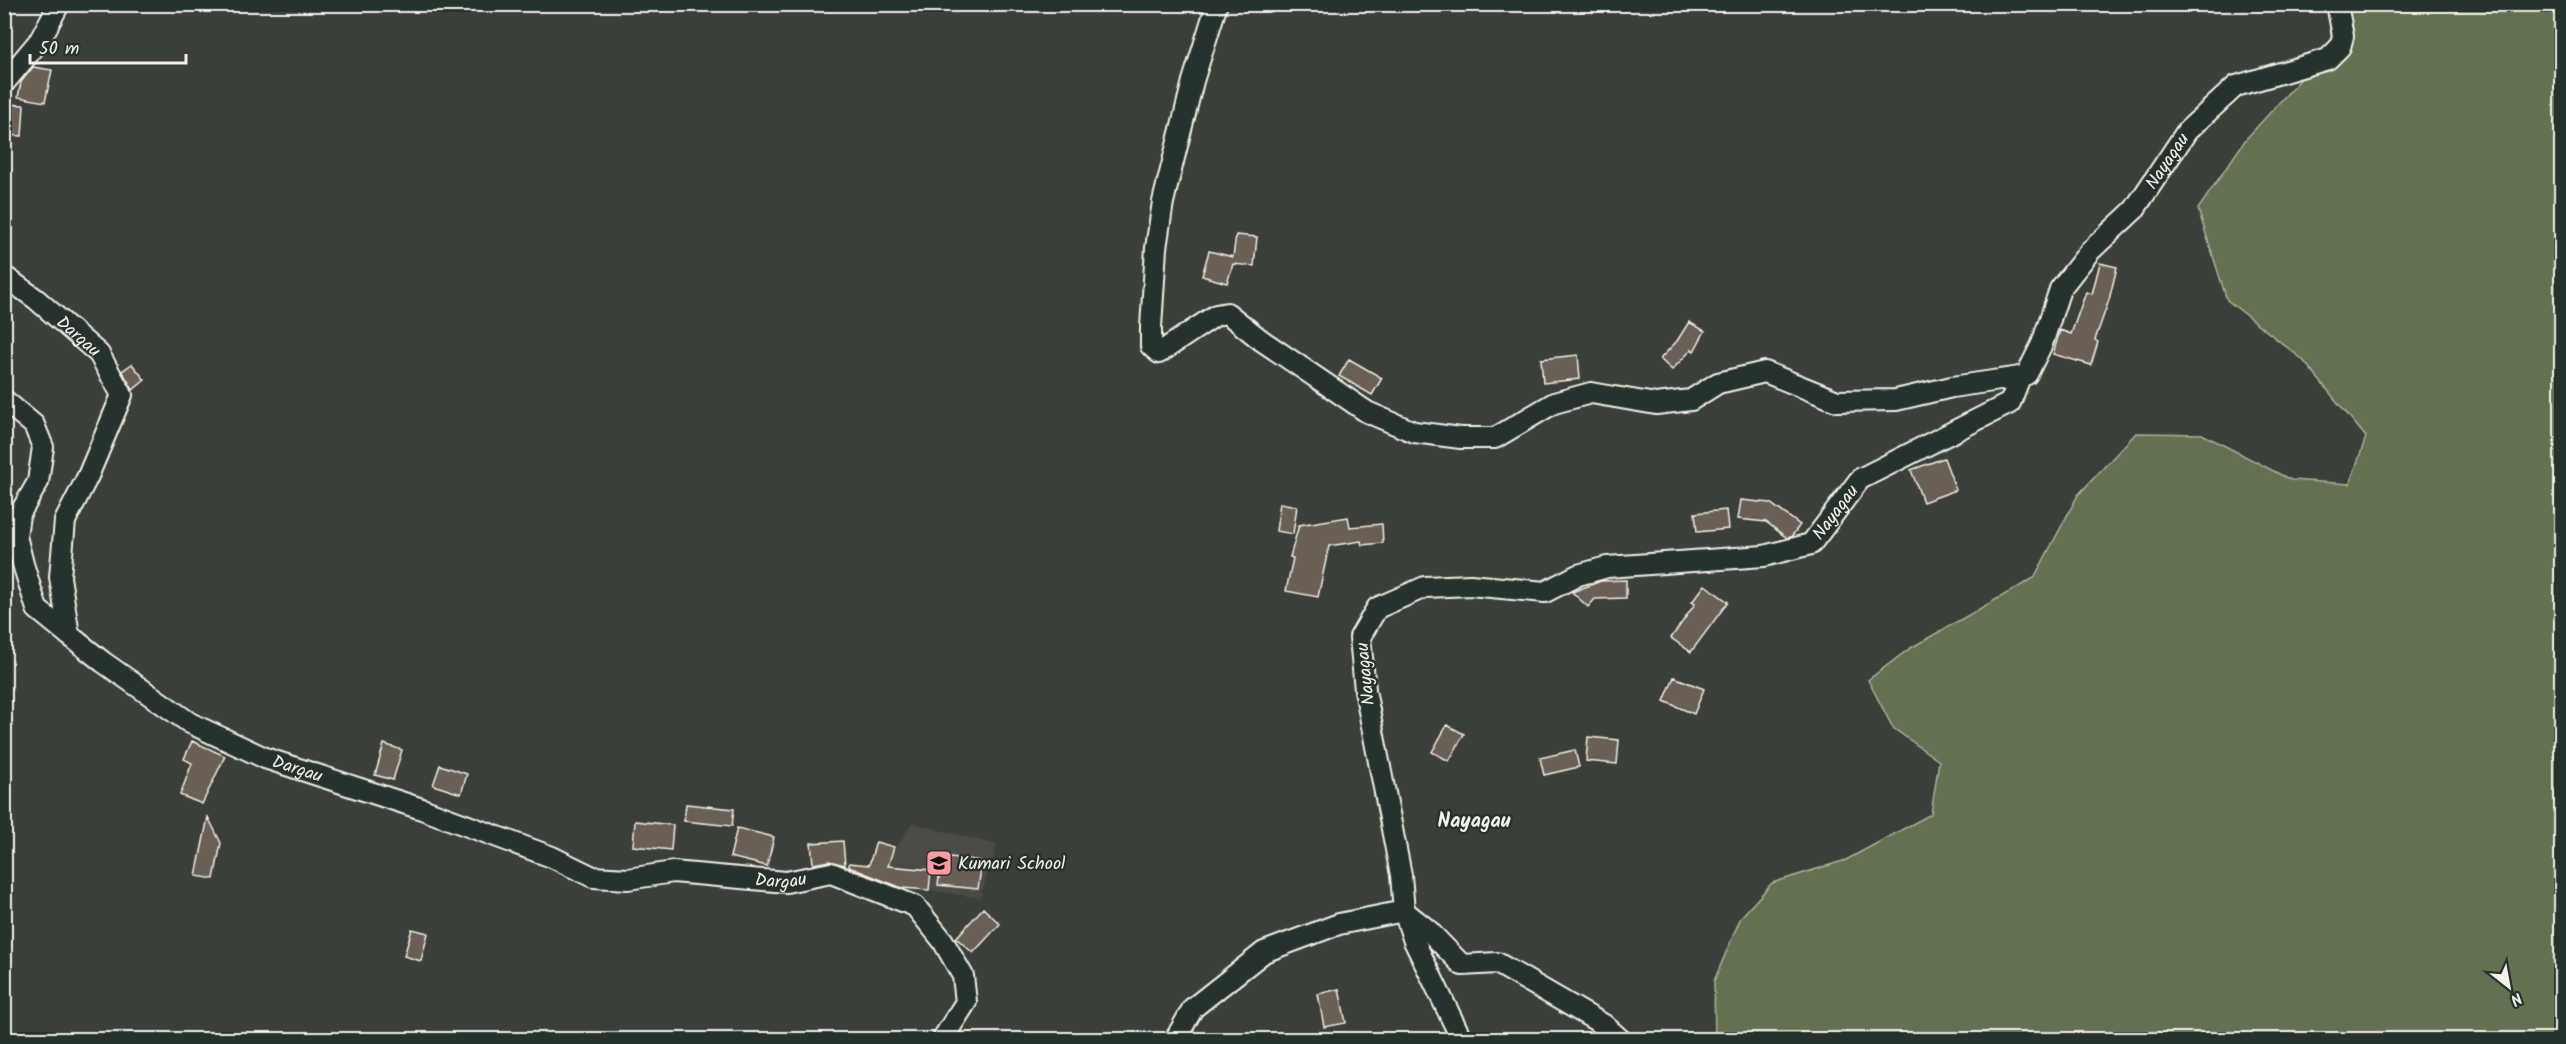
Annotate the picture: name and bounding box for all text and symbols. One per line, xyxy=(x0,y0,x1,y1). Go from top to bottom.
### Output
scale bar xyxy=(30,27,186,65)
text: 50 m xyxy=(39,35,79,64)
street label: Nayagau xyxy=(2138,127,2198,196)
street label: Dargau xyxy=(49,309,107,365)
street label: Nayagau xyxy=(1806,479,1867,547)
street label: Nayagau xyxy=(1349,641,1384,707)
street label: Dargau xyxy=(268,748,326,792)
district label: Nayagau xyxy=(1438,806,1511,838)
school or university icon: Kumari School xyxy=(924,848,954,878)
place label: Kumari School xyxy=(958,850,1066,879)
street label: Dargau xyxy=(754,865,810,898)
north arrow xyxy=(2479,957,2539,1017)
text: N xyxy=(2505,985,2527,1012)

